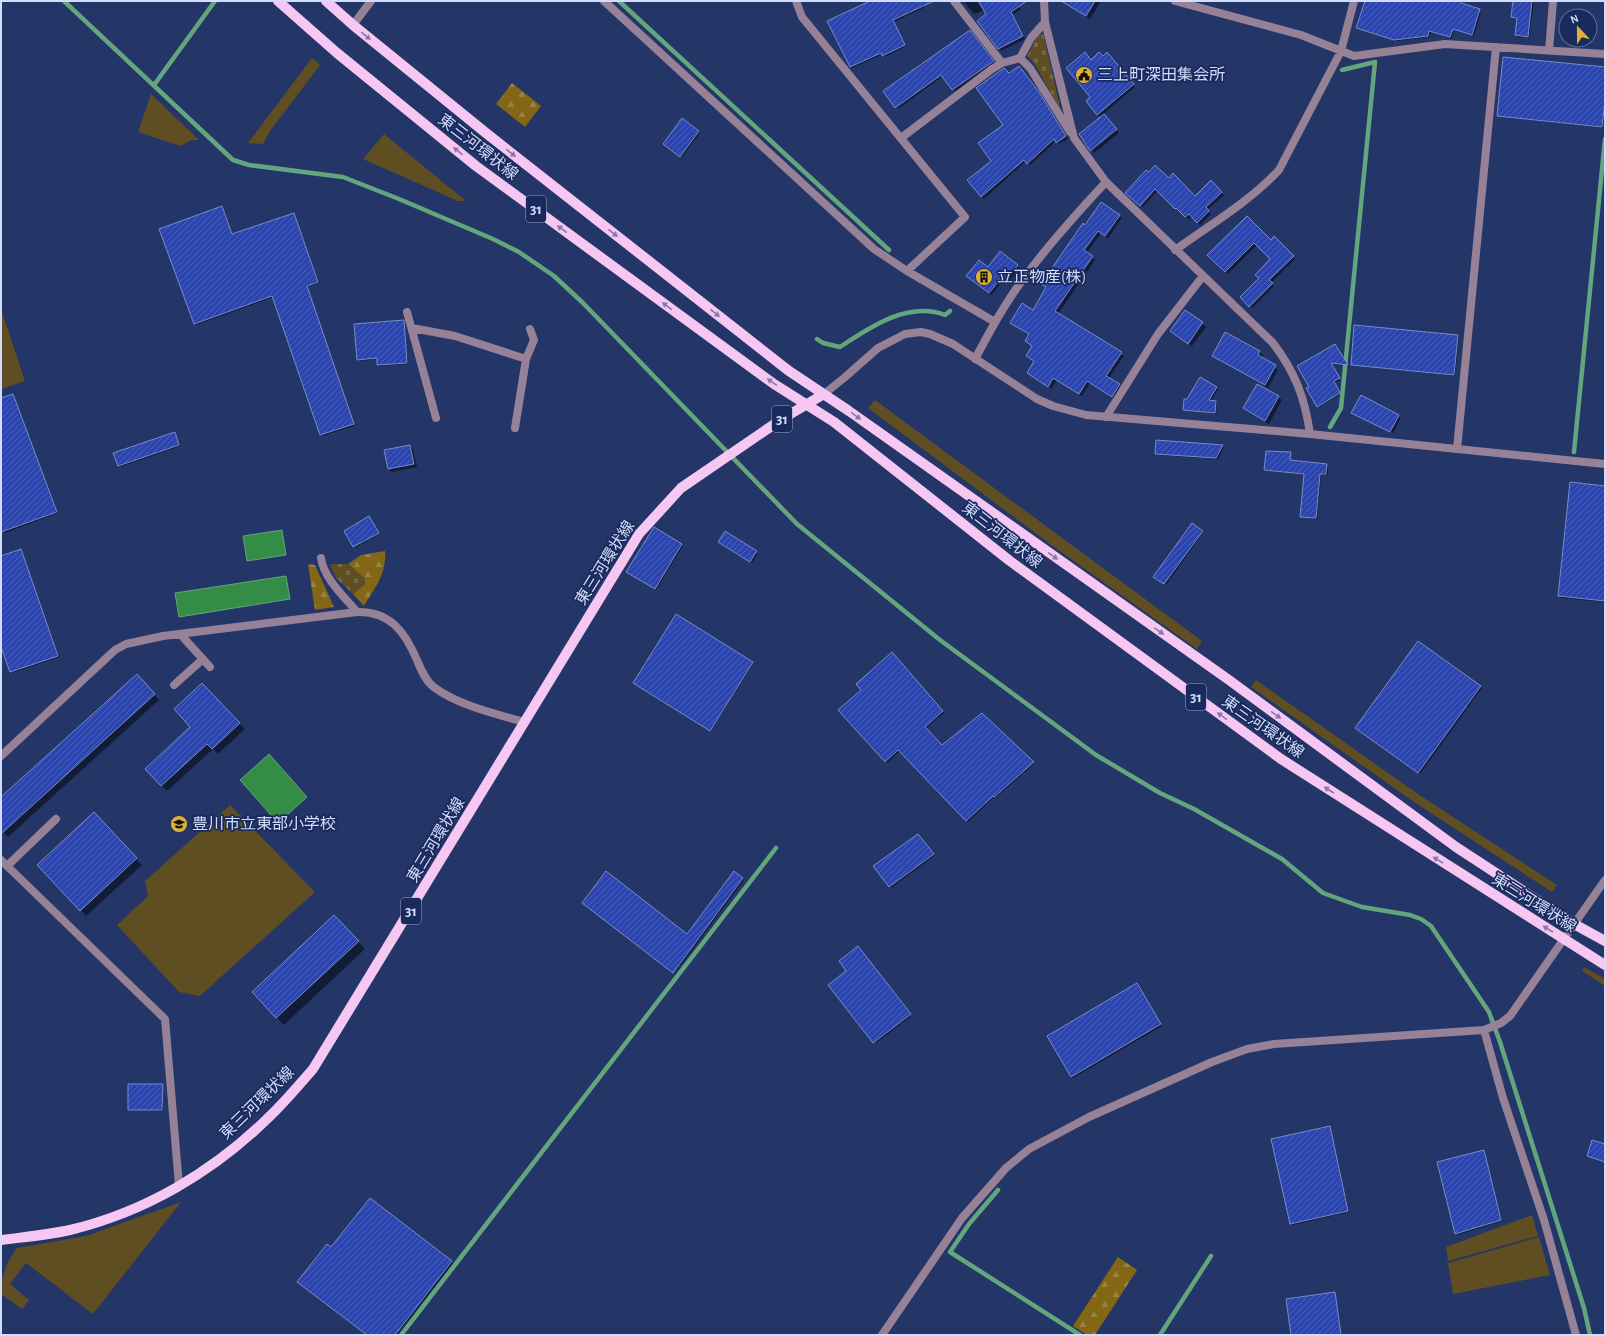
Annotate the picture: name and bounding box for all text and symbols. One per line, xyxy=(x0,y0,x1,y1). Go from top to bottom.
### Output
north arrow xyxy=(1558,8,1598,48)
text: N xyxy=(1569,13,1580,26)
one-way arrow xyxy=(361,31,372,40)
public building icon: 三上町深田集会所 xyxy=(1074,65,1094,85)
place label: 三上町深田集会所 xyxy=(1097,66,1225,83)
street label: 東三河環状線 xyxy=(435,110,521,183)
one-way arrow xyxy=(453,147,464,155)
one-way arrow xyxy=(506,148,517,157)
road number: 31 xyxy=(526,196,546,222)
one-way arrow xyxy=(557,225,568,233)
one-way arrow xyxy=(608,229,619,237)
building icon: 立正物産(株) xyxy=(974,267,994,287)
place label: 立正物産(株) xyxy=(997,268,1087,285)
one-way arrow xyxy=(662,302,672,310)
one-way arrow xyxy=(710,309,721,318)
one-way arrow xyxy=(767,378,778,386)
road number: 31 xyxy=(772,406,792,432)
one-way arrow xyxy=(851,412,861,420)
street label: 東三河環状線 xyxy=(959,498,1045,571)
street label: 東三河環状線 xyxy=(572,518,637,608)
one-way arrow xyxy=(1048,552,1058,560)
one-way arrow xyxy=(1154,627,1165,635)
road number: 31 xyxy=(1186,684,1206,710)
street label: 東三河環状線 xyxy=(1219,692,1307,761)
one-way arrow xyxy=(1271,711,1282,719)
one-way arrow xyxy=(1216,712,1227,720)
one-way arrow xyxy=(1324,786,1334,794)
street label: 東三河環状線 xyxy=(404,794,468,885)
school or university icon: 豊川市立東部小学校 xyxy=(169,814,189,834)
place label: 豊川市立東部小学校 xyxy=(192,815,336,832)
one-way arrow xyxy=(1433,856,1444,863)
street label: 東三河環状線 xyxy=(1489,870,1579,935)
road number: 31 xyxy=(401,898,421,924)
one-way arrow xyxy=(1542,926,1554,933)
street label: 東三河環状線 xyxy=(216,1063,297,1142)

